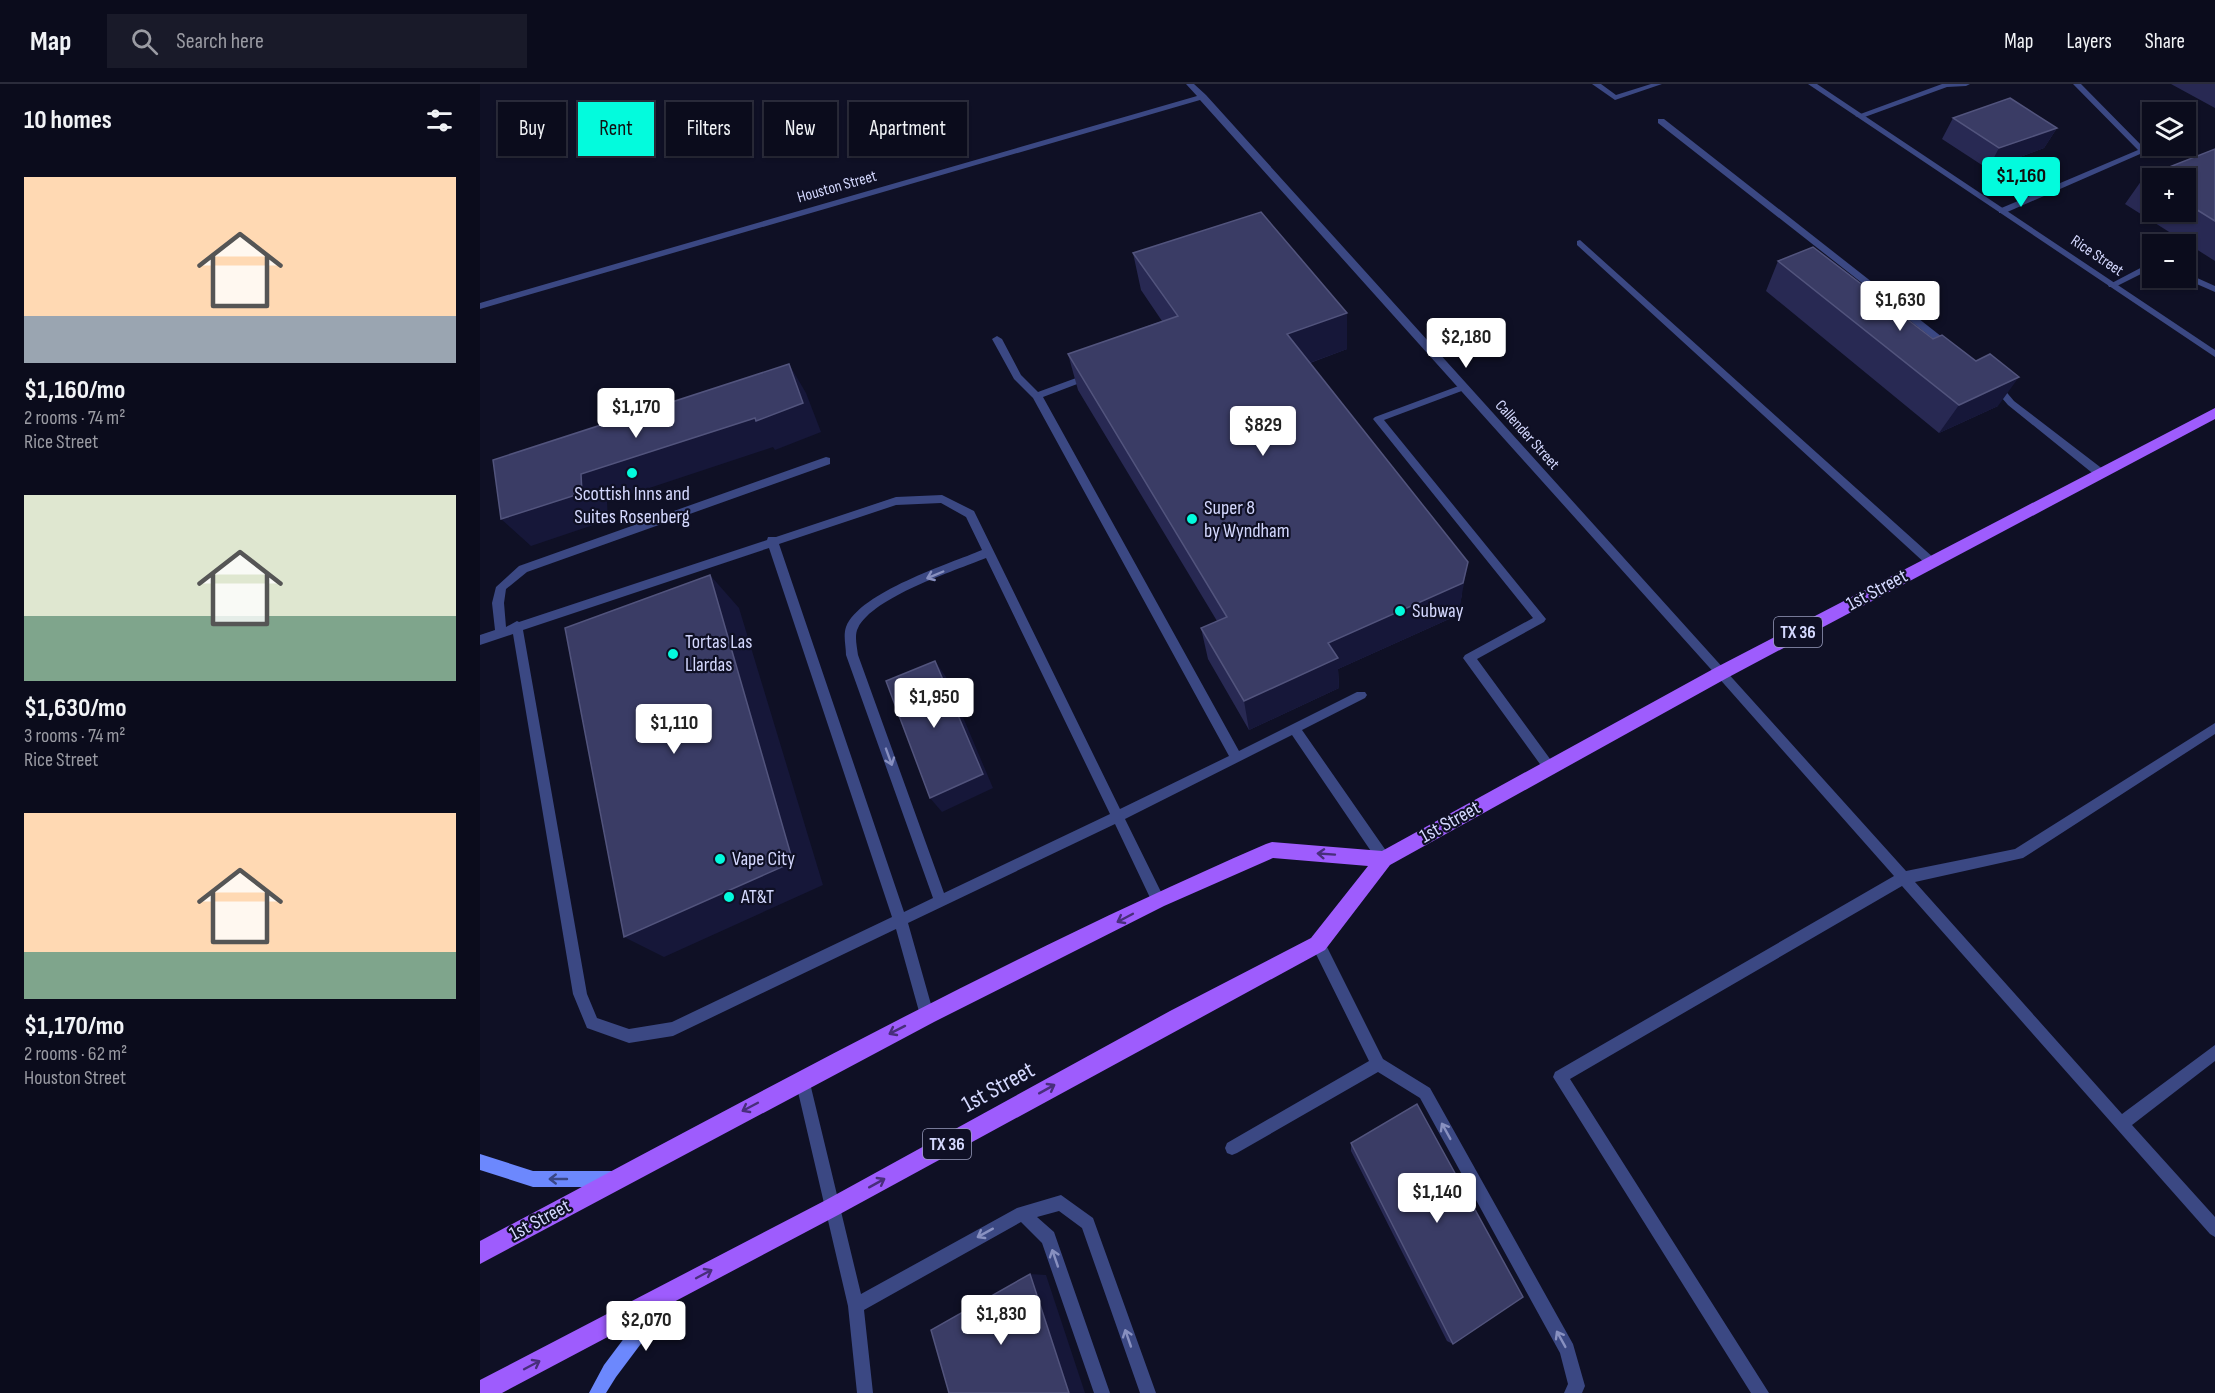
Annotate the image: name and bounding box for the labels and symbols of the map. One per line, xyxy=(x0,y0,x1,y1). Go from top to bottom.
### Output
pin: $1,160 xyxy=(1972,157,2070,208)
street label: Houston Street xyxy=(795,167,879,207)
street label: Rice Street xyxy=(2067,232,2127,281)
pin: $1,630 xyxy=(1851,281,1949,332)
pin: $2,180 xyxy=(1417,318,1515,369)
pin: $1,170 xyxy=(587,388,685,439)
street label: Callender Street xyxy=(1491,396,1563,474)
pin: $829 xyxy=(1227,406,1299,457)
marker: Scottish Inns and Suites Rosenberg xyxy=(625,466,639,480)
place label: Scottish Inns and Suites Rosenberg xyxy=(574,482,690,529)
place label: Super 8 by Wyndham xyxy=(1204,496,1290,543)
marker: Super 8 by Wyndham xyxy=(1185,512,1199,526)
street label: 1st Street xyxy=(1842,564,1912,616)
one-way arrow xyxy=(926,570,945,581)
place label: Subway xyxy=(1412,599,1464,623)
marker: Subway xyxy=(1393,604,1407,618)
road number: TX 36 xyxy=(1774,617,1822,647)
place label: Tortas Las Llardas xyxy=(685,630,752,677)
marker: Tortas Las Llardas xyxy=(666,647,680,661)
pin: $1,950 xyxy=(885,678,983,729)
pin: $1,110 xyxy=(625,704,723,755)
one-way arrow xyxy=(884,747,895,766)
street label: 1st Street xyxy=(1415,796,1485,848)
place label: Vape City xyxy=(732,847,795,871)
one-way arrow xyxy=(1316,848,1336,859)
marker: Vape City xyxy=(713,852,727,866)
place label: AT&T xyxy=(740,885,774,909)
marker: AT&T xyxy=(722,890,736,904)
one-way arrow xyxy=(1116,912,1134,924)
one-way arrow xyxy=(889,1024,906,1036)
street label: 1st Street xyxy=(957,1055,1039,1119)
one-way arrow xyxy=(1038,1083,1056,1094)
one-way arrow xyxy=(742,1102,760,1113)
one-way arrow xyxy=(1440,1123,1452,1140)
road number: TX 36 xyxy=(923,1129,971,1159)
one-way arrow xyxy=(548,1173,568,1185)
pin: $1,140 xyxy=(1388,1173,1486,1224)
one-way arrow xyxy=(868,1177,885,1189)
street label: 1st Street xyxy=(505,1194,575,1246)
one-way arrow xyxy=(977,1228,994,1240)
one-way arrow xyxy=(1049,1250,1060,1268)
one-way arrow xyxy=(695,1268,713,1279)
pin: $1,830 xyxy=(952,1295,1050,1346)
pin: $2,070 xyxy=(597,1301,695,1352)
one-way arrow xyxy=(1122,1329,1133,1348)
one-way arrow xyxy=(1554,1330,1566,1347)
one-way arrow xyxy=(522,1359,540,1370)

